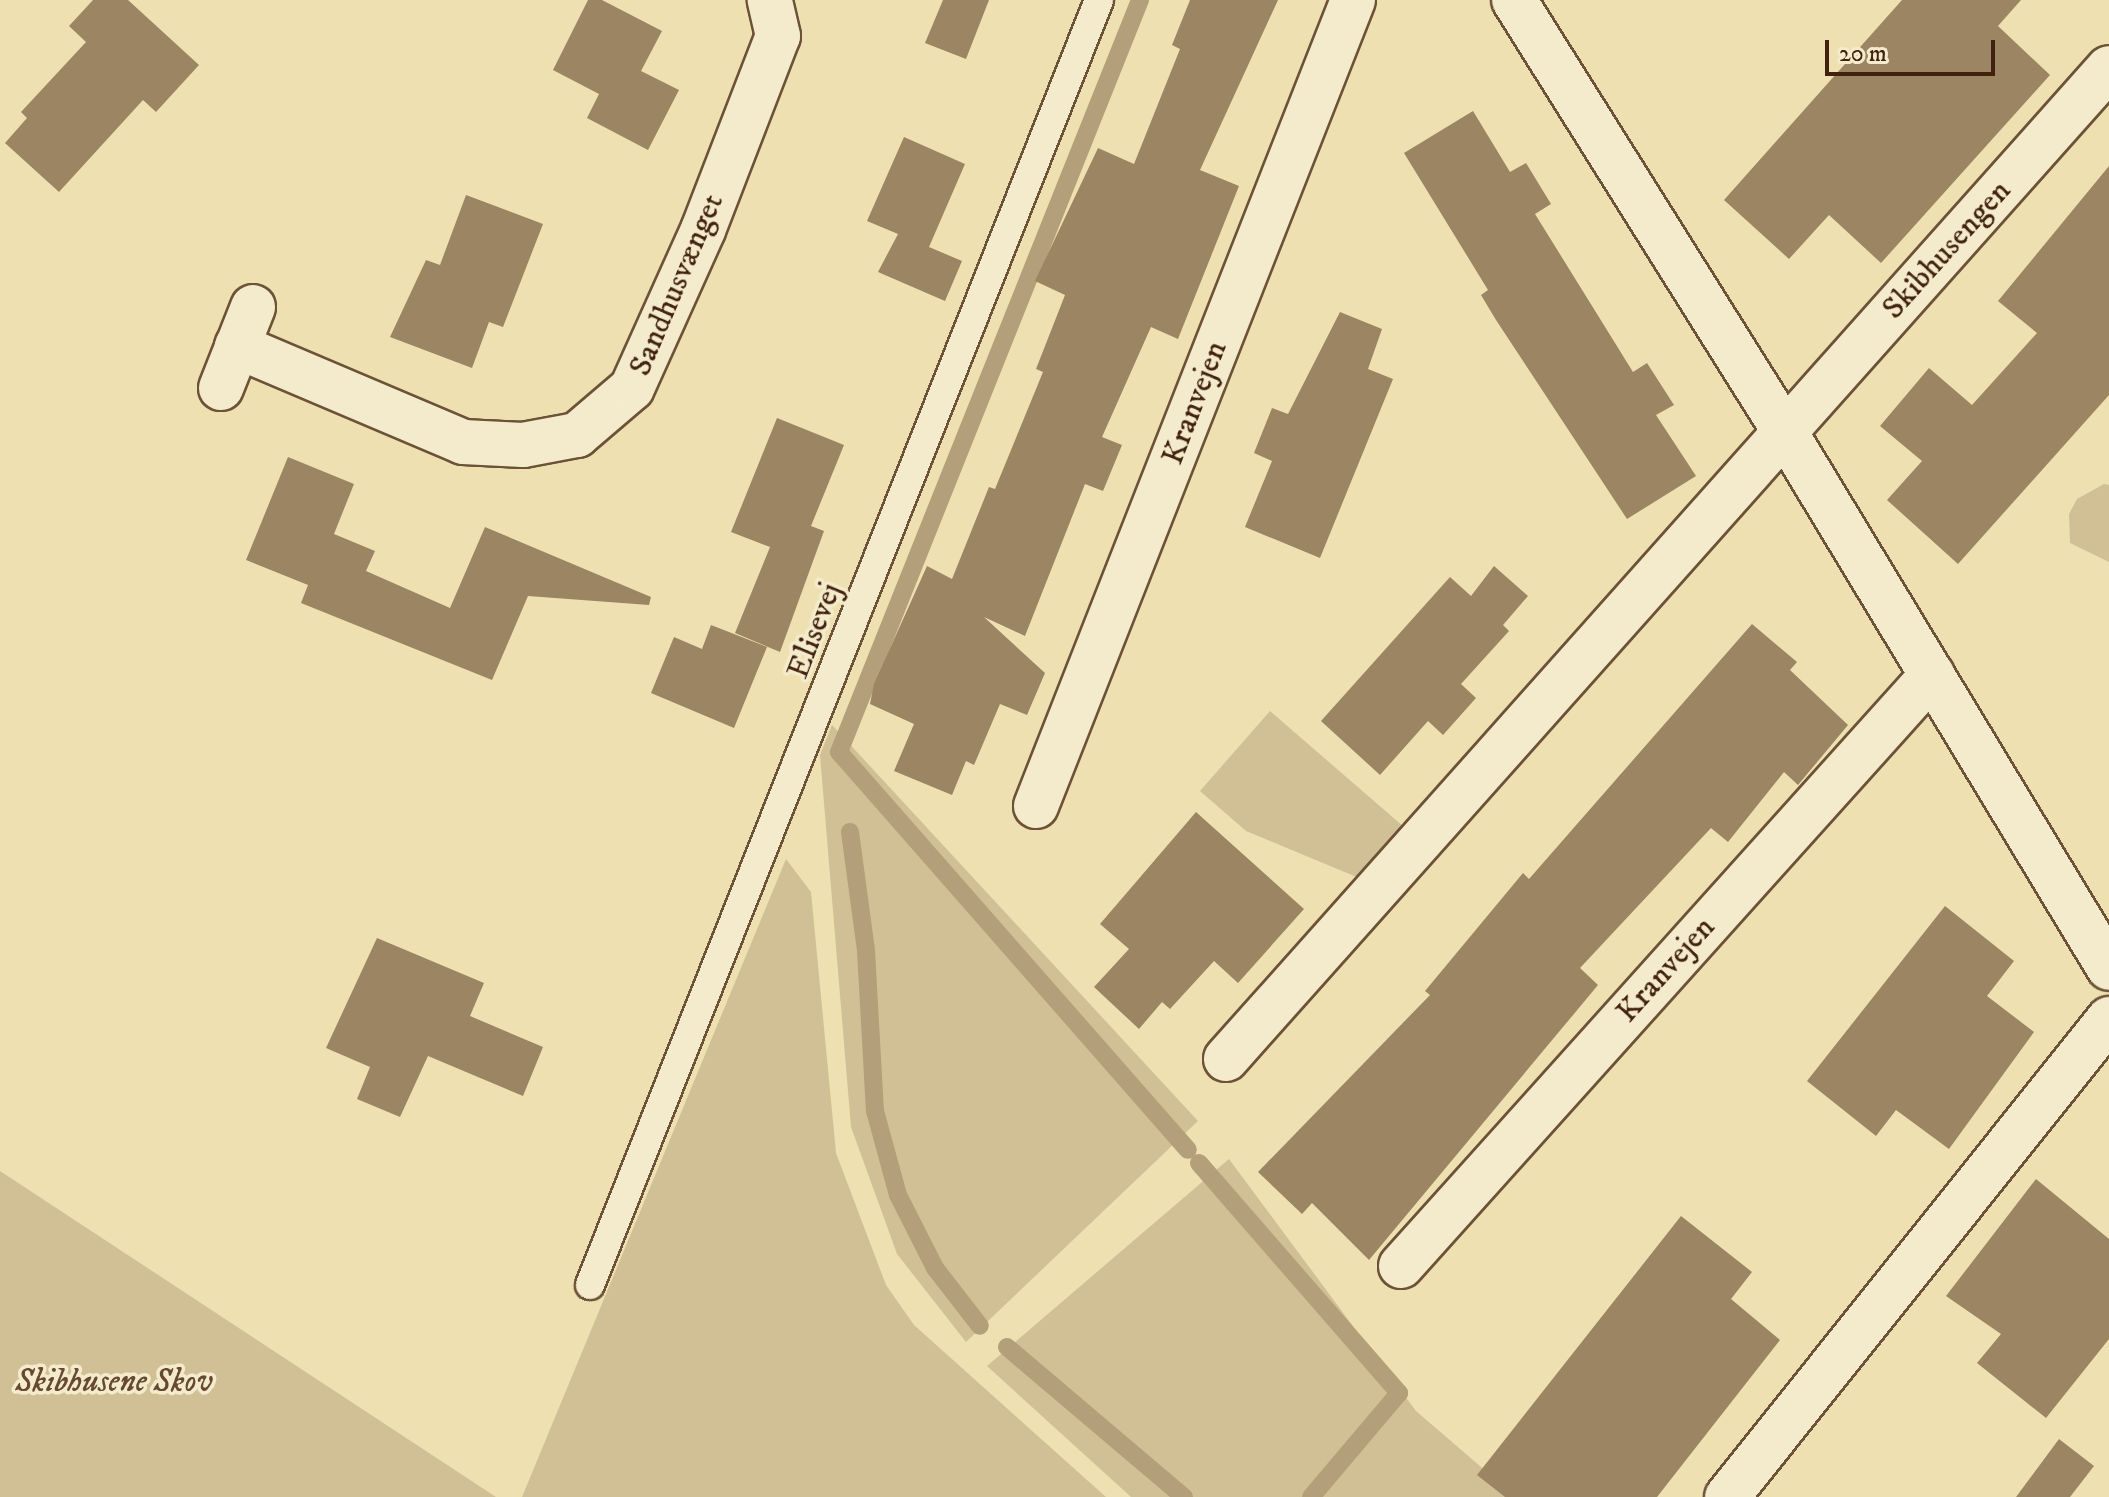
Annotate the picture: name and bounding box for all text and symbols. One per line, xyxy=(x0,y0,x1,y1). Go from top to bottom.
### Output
scale bar xyxy=(1829,24,1999,74)
text: 20 m xyxy=(1839,39,1887,69)
street label: Skibhusengen xyxy=(1875,173,2019,327)
street label: Sandhusvænget xyxy=(621,188,733,382)
street label: Kranvejen xyxy=(1154,336,1236,470)
street label: Elisevej xyxy=(779,578,851,684)
street label: Kranvejen xyxy=(1608,909,1724,1031)
park label: Skibhusene Skov xyxy=(15,1363,213,1401)

